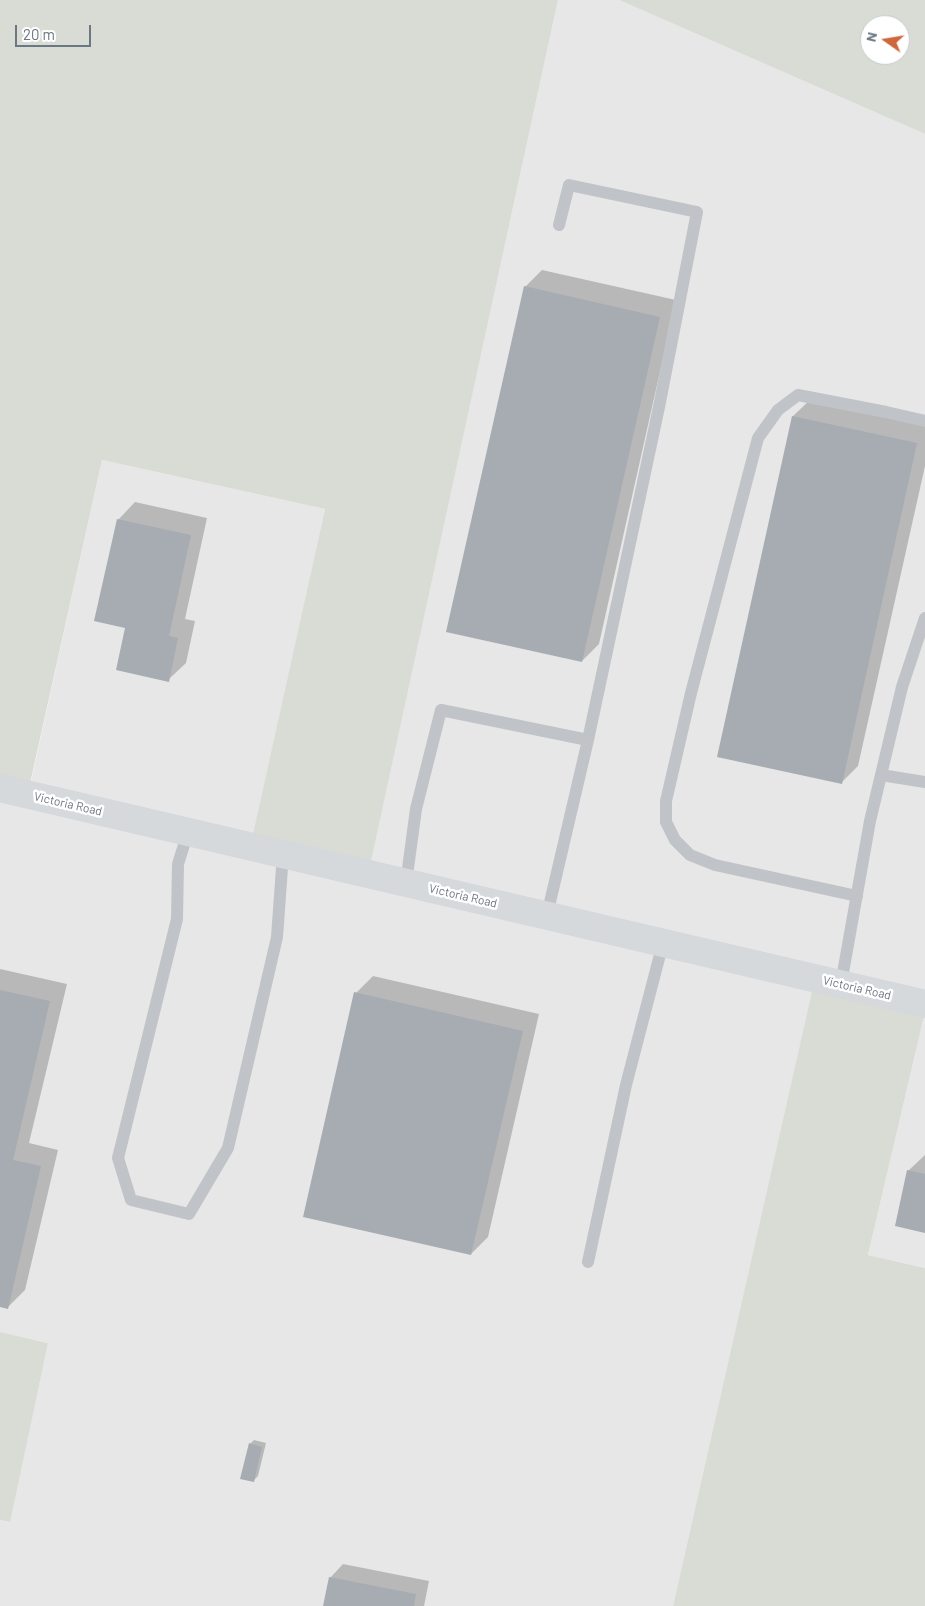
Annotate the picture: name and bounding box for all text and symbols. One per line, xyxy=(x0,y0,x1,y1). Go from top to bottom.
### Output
scale bar xyxy=(18,15,94,47)
north arrow xyxy=(860,15,910,65)
text: 20 m xyxy=(23,25,55,43)
text: N xyxy=(862,30,880,43)
street label: Victoria Road xyxy=(32,789,104,819)
street label: Victoria Road xyxy=(427,881,499,911)
street label: Victoria Road xyxy=(821,973,893,1003)

